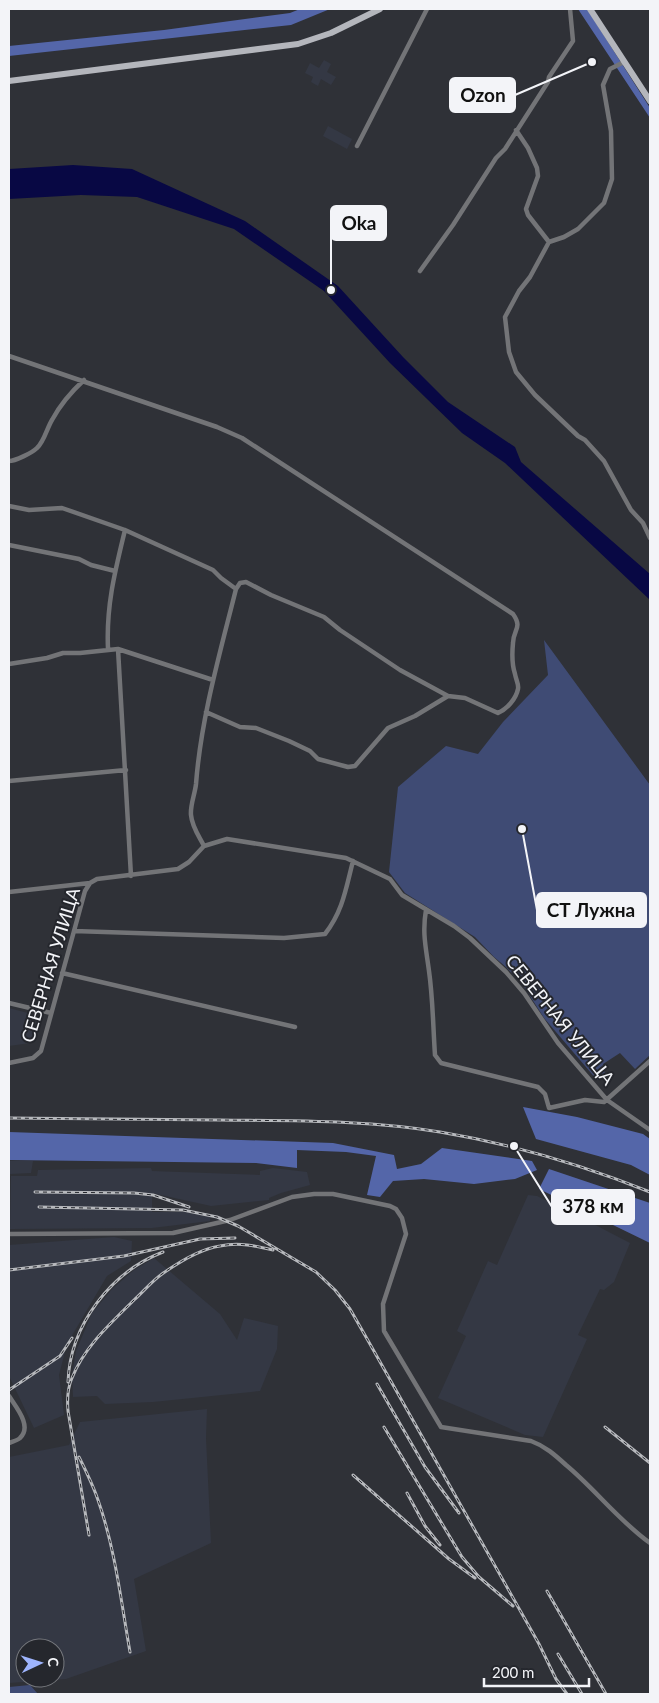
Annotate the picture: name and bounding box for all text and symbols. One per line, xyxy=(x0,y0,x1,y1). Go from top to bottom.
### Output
callout: Ozon xyxy=(450,78,515,112)
text: Ozon xyxy=(460,83,506,106)
callout: Oka xyxy=(331,206,386,240)
text: Oka xyxy=(342,211,377,234)
street label: СЕВЕРНАЯ УЛИЦА xyxy=(16,884,84,1045)
callout: СТ Лужна xyxy=(537,893,646,927)
text: СТ Лужна xyxy=(547,898,635,921)
street label: СЕВЕРНАЯ УЛИЦА xyxy=(502,950,621,1089)
callout: 378 км xyxy=(552,1190,634,1224)
text: 378 км xyxy=(562,1194,624,1217)
north arrow xyxy=(15,1638,65,1688)
scale bar xyxy=(484,1656,589,1688)
text: С xyxy=(45,1657,62,1668)
text: 200 m xyxy=(492,1663,534,1681)

